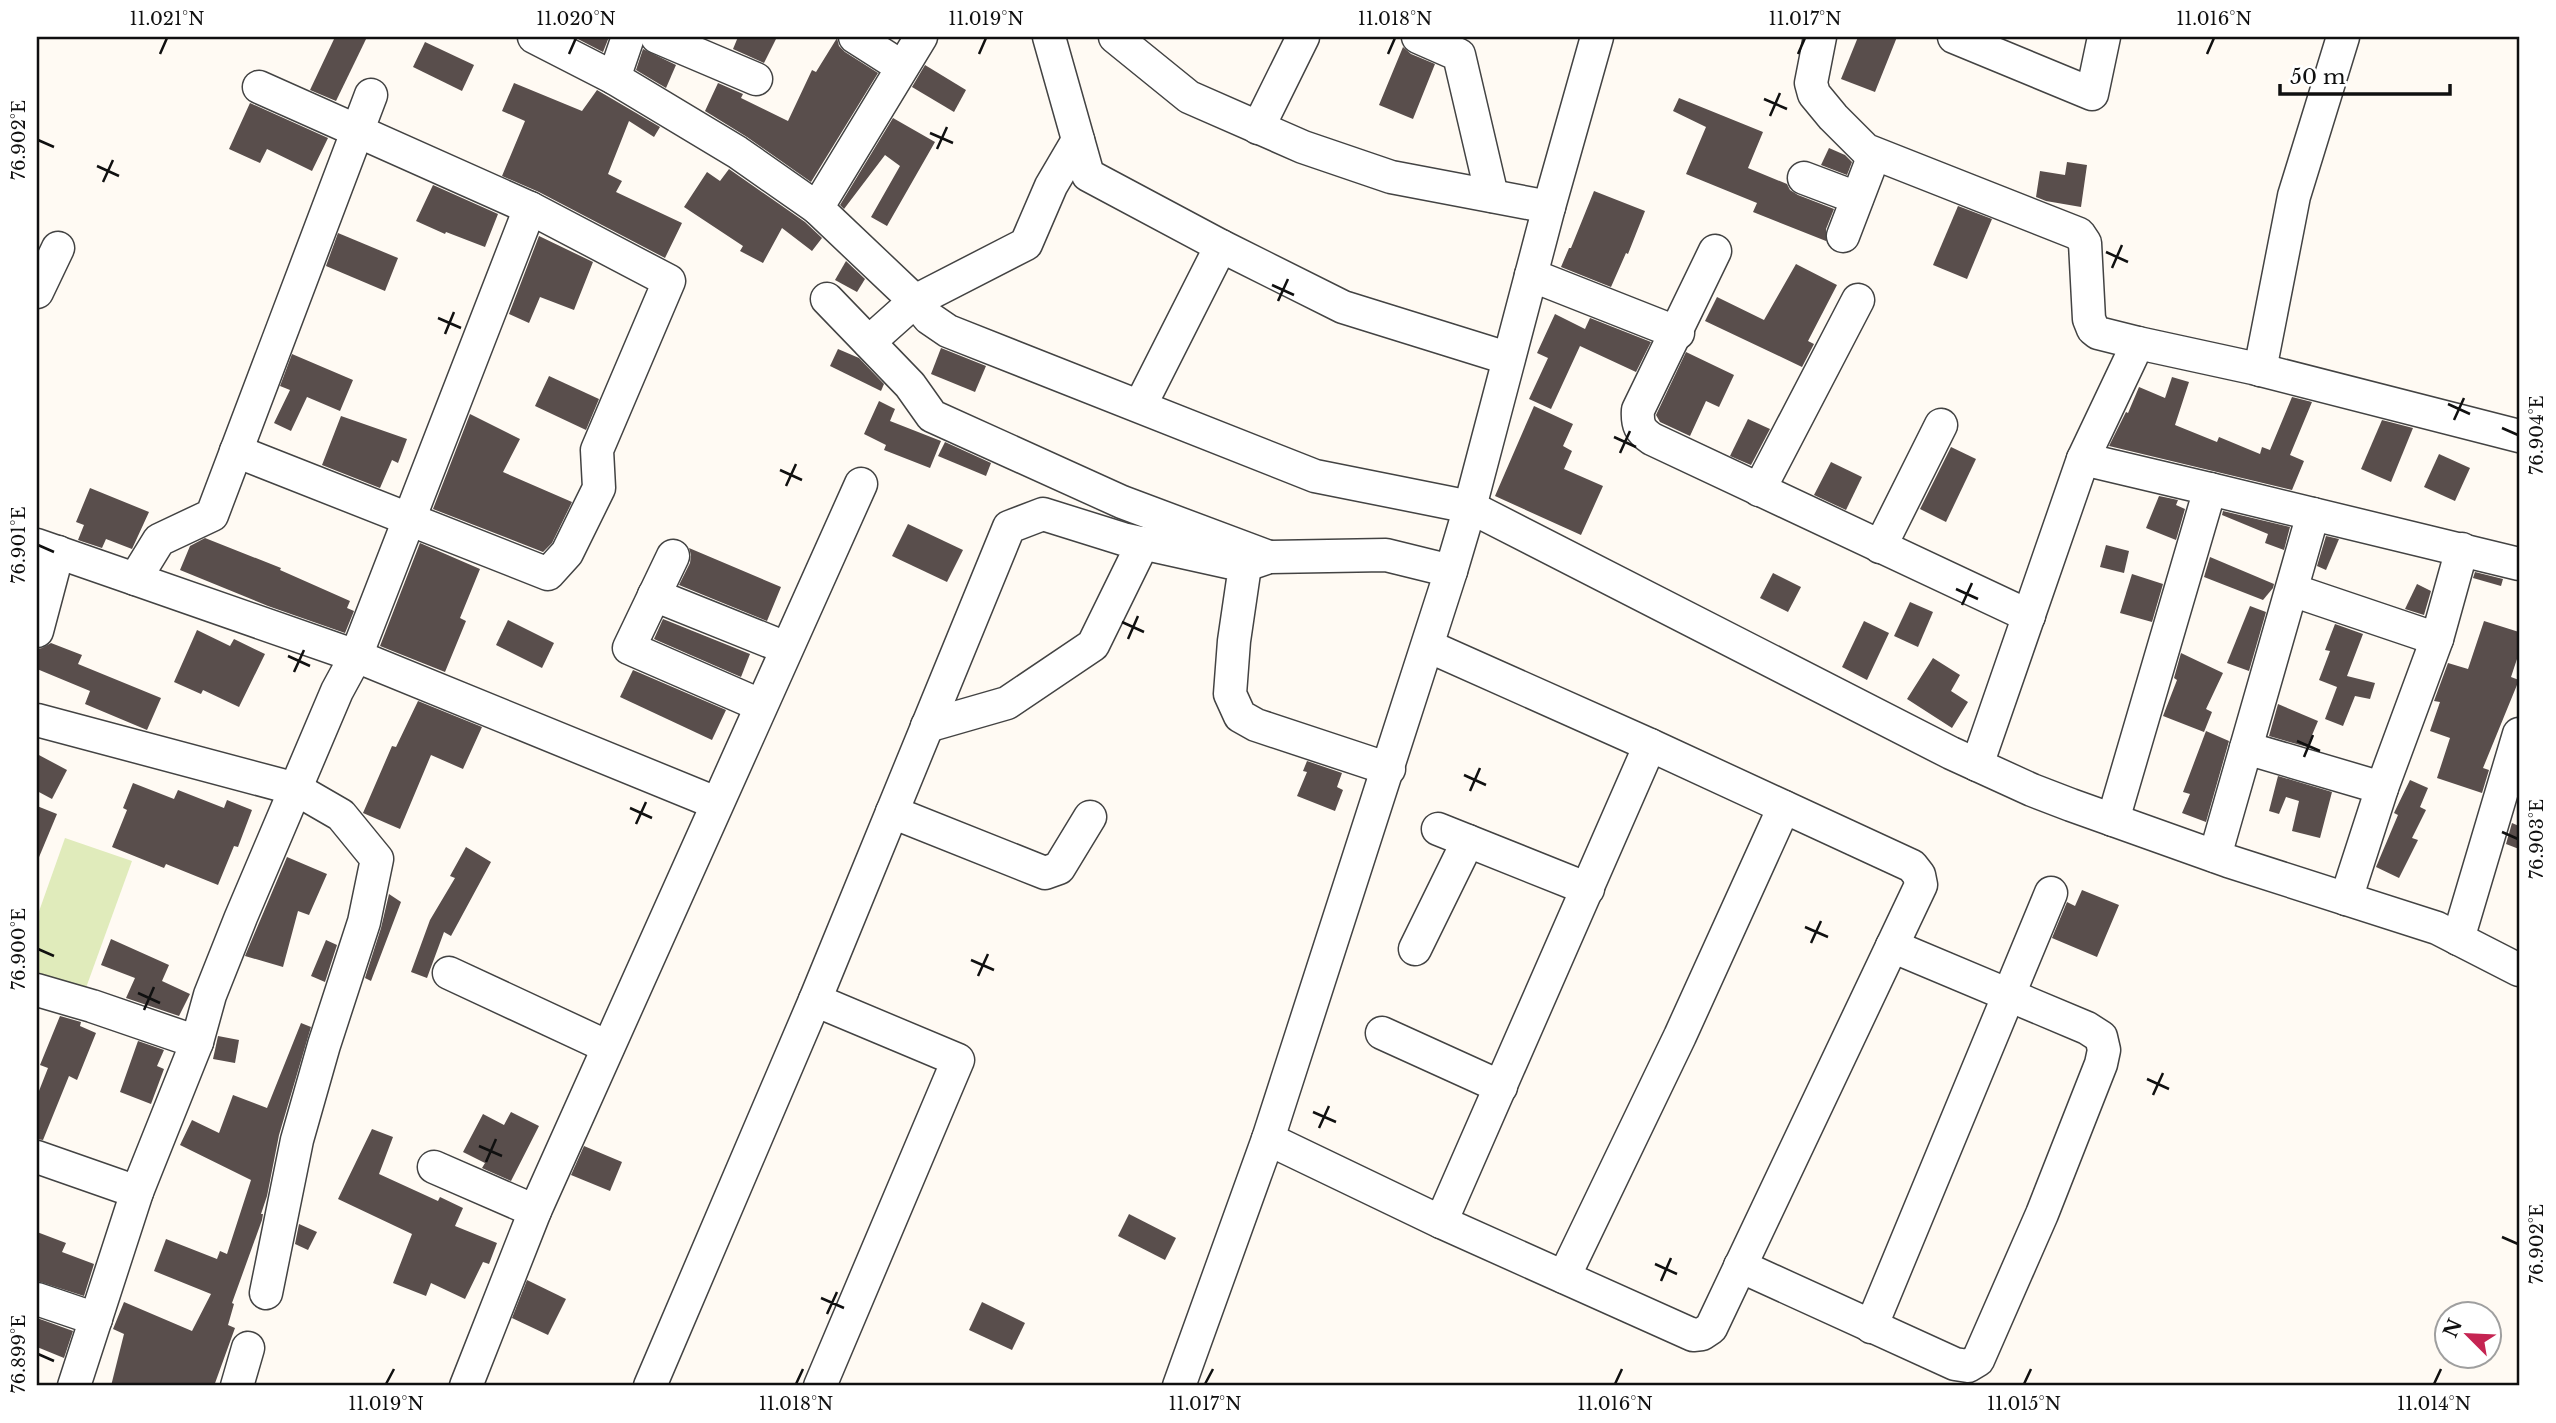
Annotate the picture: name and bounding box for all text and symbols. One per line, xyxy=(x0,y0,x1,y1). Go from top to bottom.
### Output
text: 11.021°N xyxy=(130,8,204,30)
text: 11.020°N xyxy=(536,8,616,30)
text: 11.019°N xyxy=(948,8,1024,30)
text: 11.018°N xyxy=(1358,8,1432,30)
text: 11.017°N xyxy=(1769,8,1841,30)
text: 11.016°N xyxy=(2176,8,2252,30)
scale bar xyxy=(2280,52,2449,96)
text: 50 m xyxy=(2290,64,2346,90)
text: 76.902°E xyxy=(8,100,30,180)
text: 76.904°E xyxy=(2526,395,2548,475)
text: 76.901°E xyxy=(8,506,30,584)
text: 76.903°E xyxy=(2526,799,2548,879)
text: 76.900°E xyxy=(8,908,30,990)
text: 76.902°E xyxy=(2526,1204,2548,1284)
north arrow xyxy=(2434,1300,2504,1370)
text: 76.899°E xyxy=(8,1315,30,1393)
text: N xyxy=(2439,1315,2467,1341)
text: 11.019°N xyxy=(348,1393,424,1415)
text: 11.018°N xyxy=(759,1393,833,1415)
text: 11.017°N xyxy=(1169,1393,1241,1415)
text: 11.016°N xyxy=(1577,1393,1653,1415)
text: 11.015°N xyxy=(1987,1393,2061,1415)
text: 11.014°N xyxy=(2397,1393,2471,1415)

